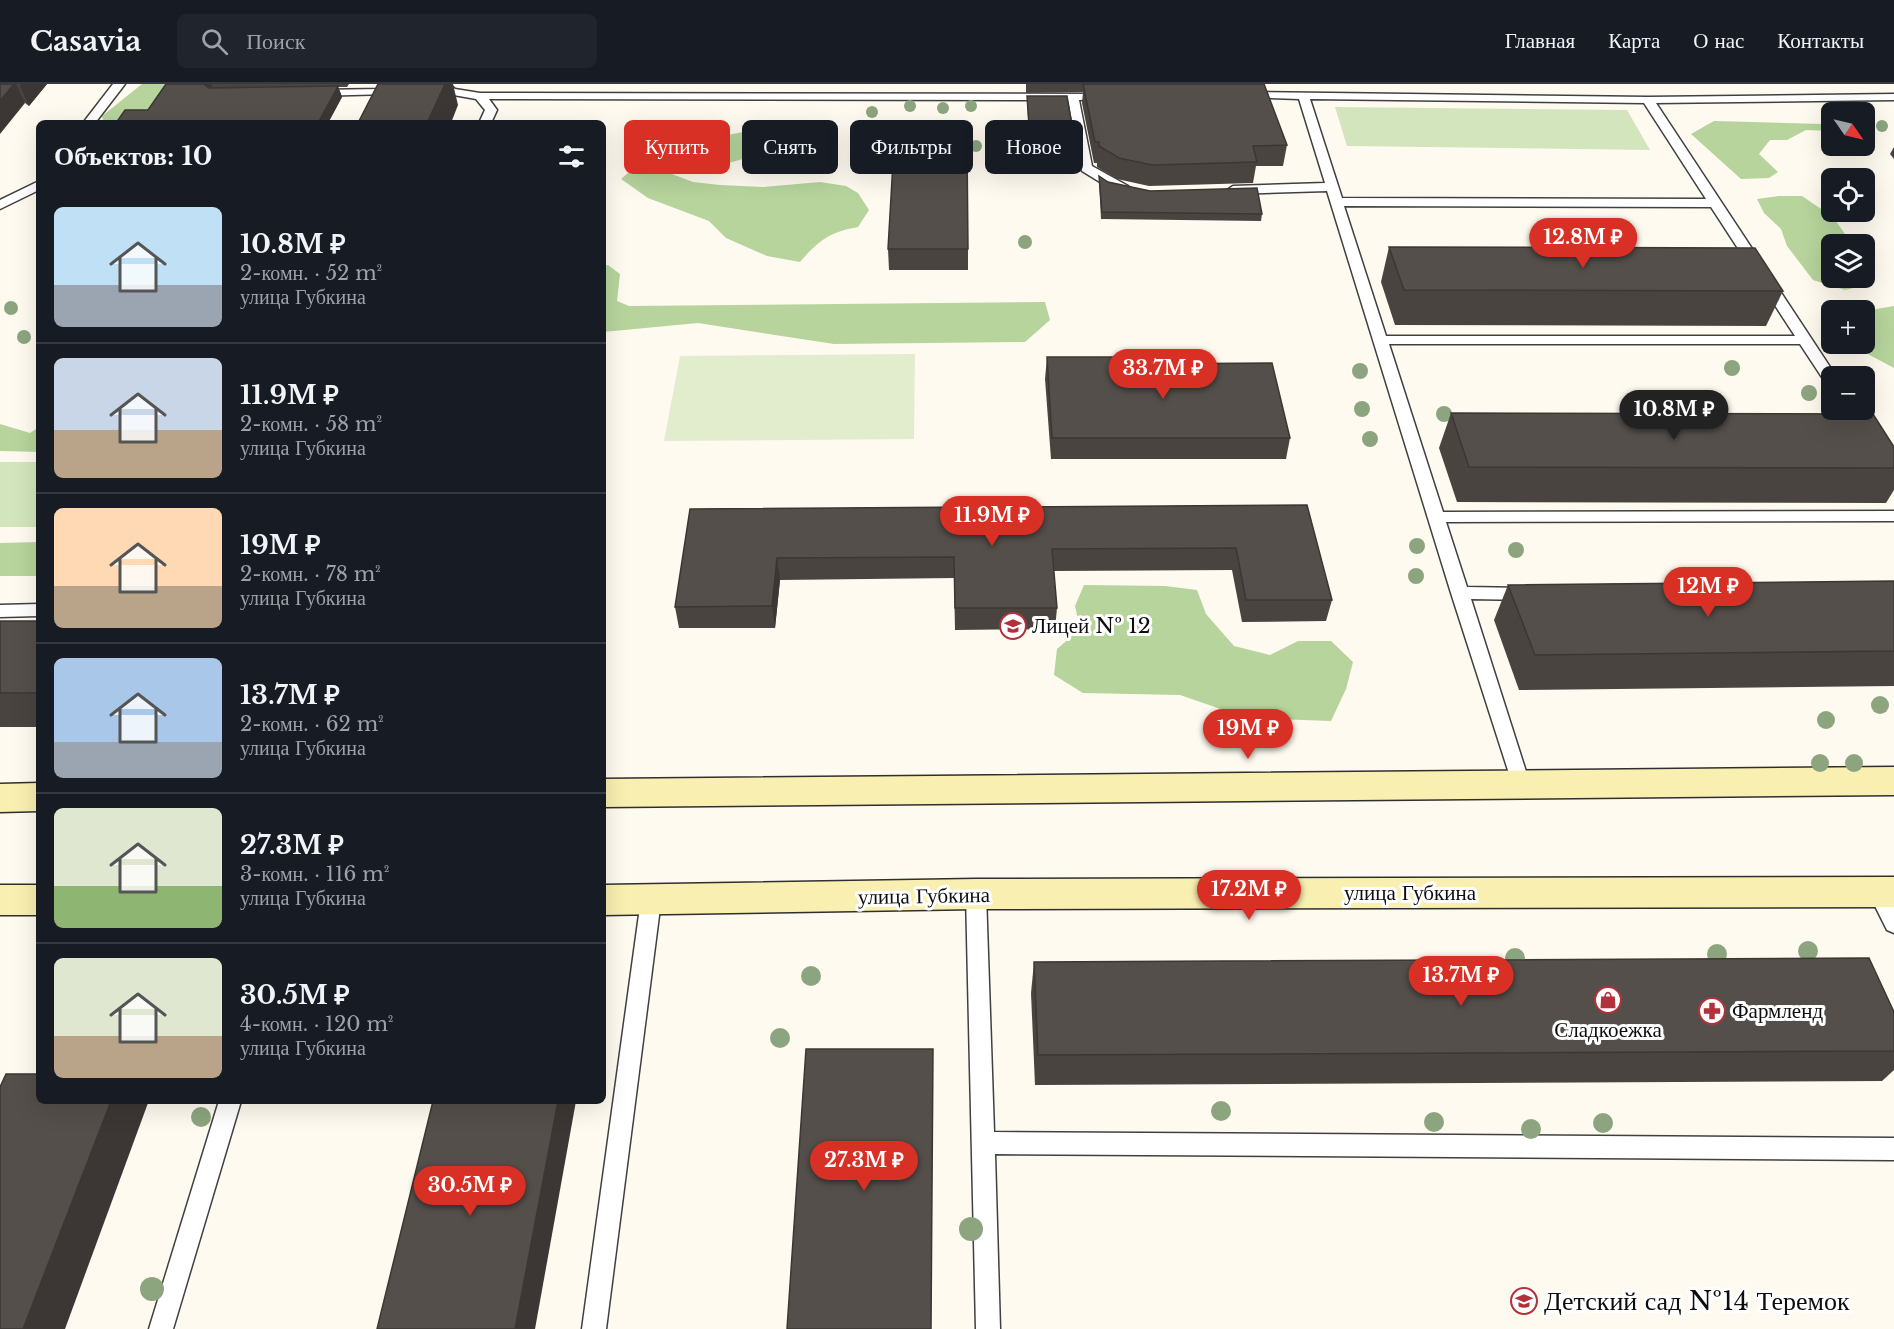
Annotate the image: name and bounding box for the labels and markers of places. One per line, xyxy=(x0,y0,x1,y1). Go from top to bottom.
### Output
pin: 12.8M ₽ xyxy=(1528,218,1638,269)
pin: 33.7M ₽ xyxy=(1108,349,1218,400)
pin: 10.8M ₽ xyxy=(1619,390,1729,441)
pin: 11.9M ₽ xyxy=(937,496,1047,547)
pin: 12M ₽ xyxy=(1666,567,1750,618)
school or university icon: Лицей № 12 xyxy=(998,611,1028,641)
place label: Лицей № 12 xyxy=(1032,613,1151,639)
pin: 19M ₽ xyxy=(1206,709,1290,760)
pin: 17.2M ₽ xyxy=(1194,870,1304,921)
pin: 13.7M ₽ xyxy=(1406,956,1516,1007)
shop icon: Сладкоежка xyxy=(1593,985,1623,1015)
pharmacy icon: Фармленд xyxy=(1697,996,1727,1026)
place label: Фармленд xyxy=(1732,998,1823,1024)
place label: Сладкоежка xyxy=(1554,1017,1662,1043)
pin: 27.3M ₽ xyxy=(809,1141,919,1192)
pin: 30.5M ₽ xyxy=(415,1166,525,1217)
place label: Детский сад №14 Теремок xyxy=(1544,1285,1850,1317)
school or university icon: Детский сад №14 Теремок xyxy=(1509,1286,1539,1316)

